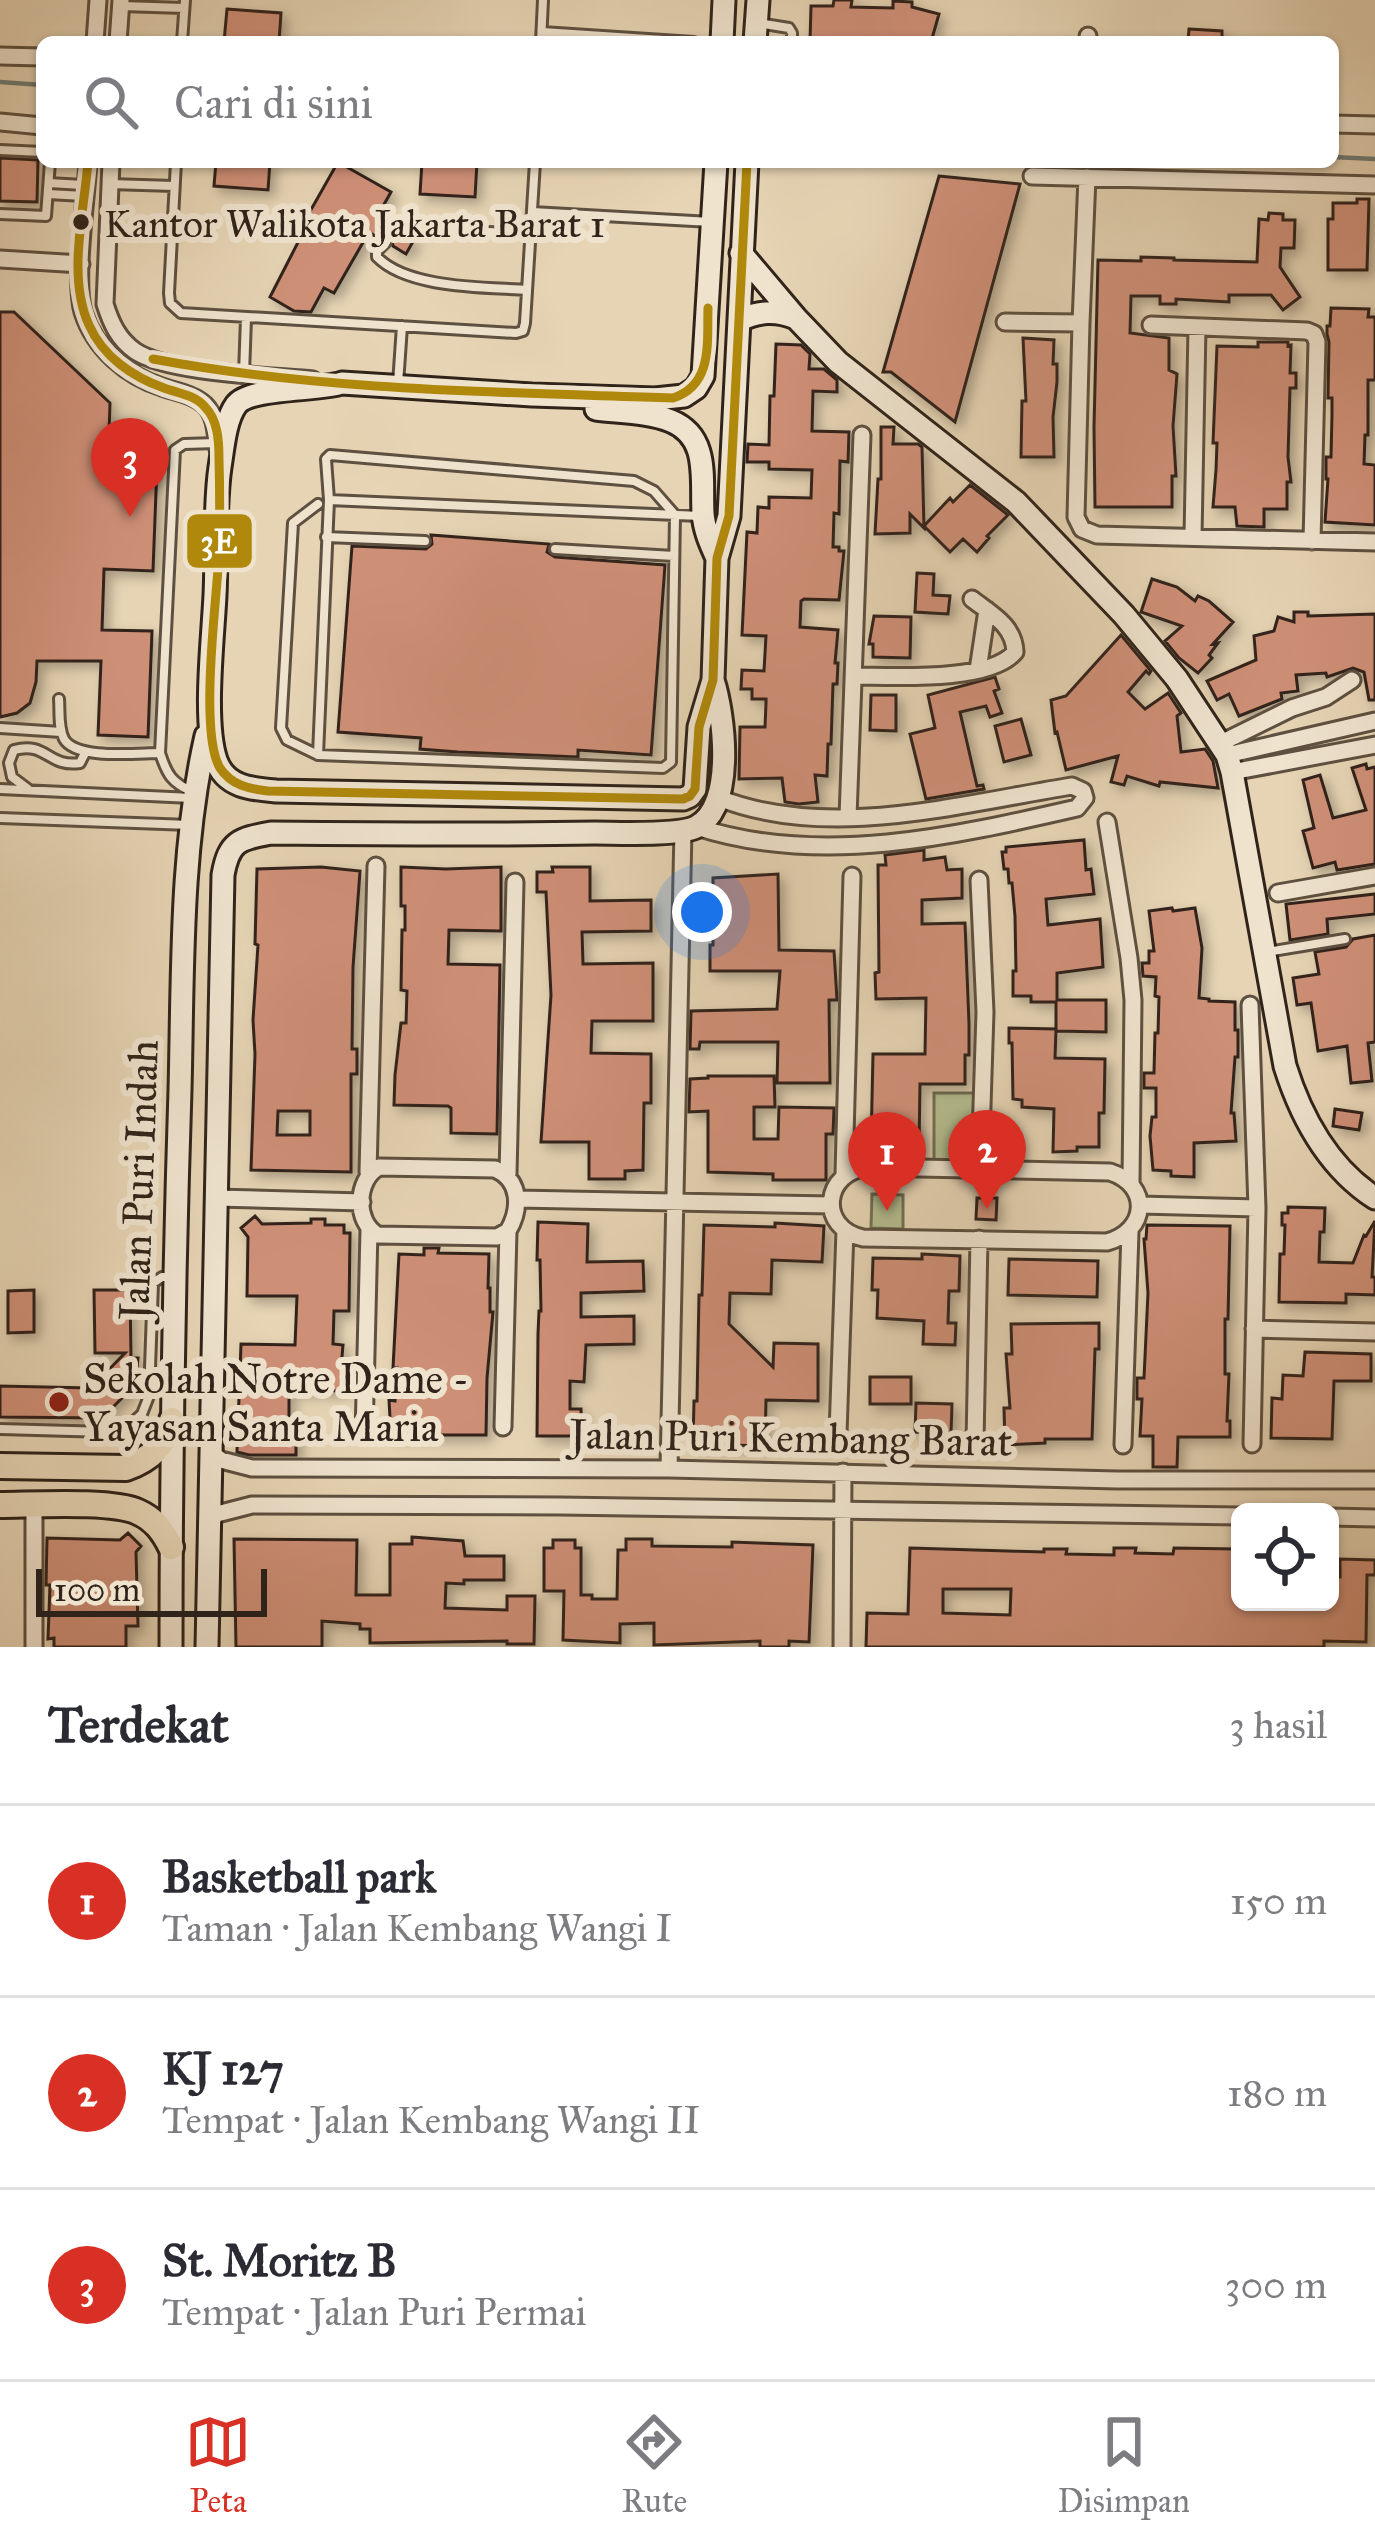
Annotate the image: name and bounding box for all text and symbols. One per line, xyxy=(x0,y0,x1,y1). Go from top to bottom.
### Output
search box xyxy=(36,36,1339,168)
icon: search xyxy=(78,69,144,135)
text: Cari di sini xyxy=(174,75,373,130)
place label: Kantor Walikota Jakarta Barat 1 xyxy=(104,200,605,248)
marker: Kantor Walikota Jakarta Barat 1 xyxy=(70,211,92,233)
pin: 3 xyxy=(91,418,169,517)
line badge: 3E xyxy=(185,512,254,570)
text: 3E xyxy=(201,522,238,562)
your location xyxy=(672,882,732,942)
street label: Jalan Puri Indah xyxy=(108,1039,170,1325)
pin: 2 xyxy=(948,1110,1026,1209)
pin: 1 xyxy=(848,1112,926,1211)
place label: Sekolah Notre Dame - Yayasan Santa Maria xyxy=(83,1353,469,1453)
marker: Sekolah Notre Dame - Yayasan Santa Maria xyxy=(46,1389,72,1415)
street label: Jalan Puri Kembang Barat xyxy=(565,1408,1013,1468)
map controls xyxy=(1231,1503,1339,1611)
button: locate xyxy=(1231,1503,1339,1611)
scale bar xyxy=(36,1563,267,1616)
text: 100 m xyxy=(54,1570,140,1610)
text: Terdekat xyxy=(48,1694,229,1756)
text: 3 hasil xyxy=(1229,1701,1327,1749)
text: Basketball park xyxy=(162,1849,436,1904)
text: 1 xyxy=(79,1877,95,1925)
text: 150 m xyxy=(1230,1877,1327,1925)
text: Taman · Jalan Kembang Wangi I xyxy=(162,1904,672,1952)
text: KJ 127 xyxy=(162,2041,284,2096)
text: 2 xyxy=(77,2069,97,2117)
text: 180 m xyxy=(1227,2069,1327,2117)
text: Tempat · Jalan Kembang Wangi II xyxy=(162,2096,700,2144)
text: St. Moritz B xyxy=(162,2233,397,2288)
text: 3 xyxy=(79,2261,95,2309)
text: 300 m xyxy=(1225,2261,1327,2309)
text: Tempat · Jalan Puri Permai xyxy=(162,2288,587,2336)
tab: Peta xyxy=(185,2409,251,2521)
tab: Rute xyxy=(621,2409,687,2521)
tab: Disimpan xyxy=(1058,2409,1190,2521)

